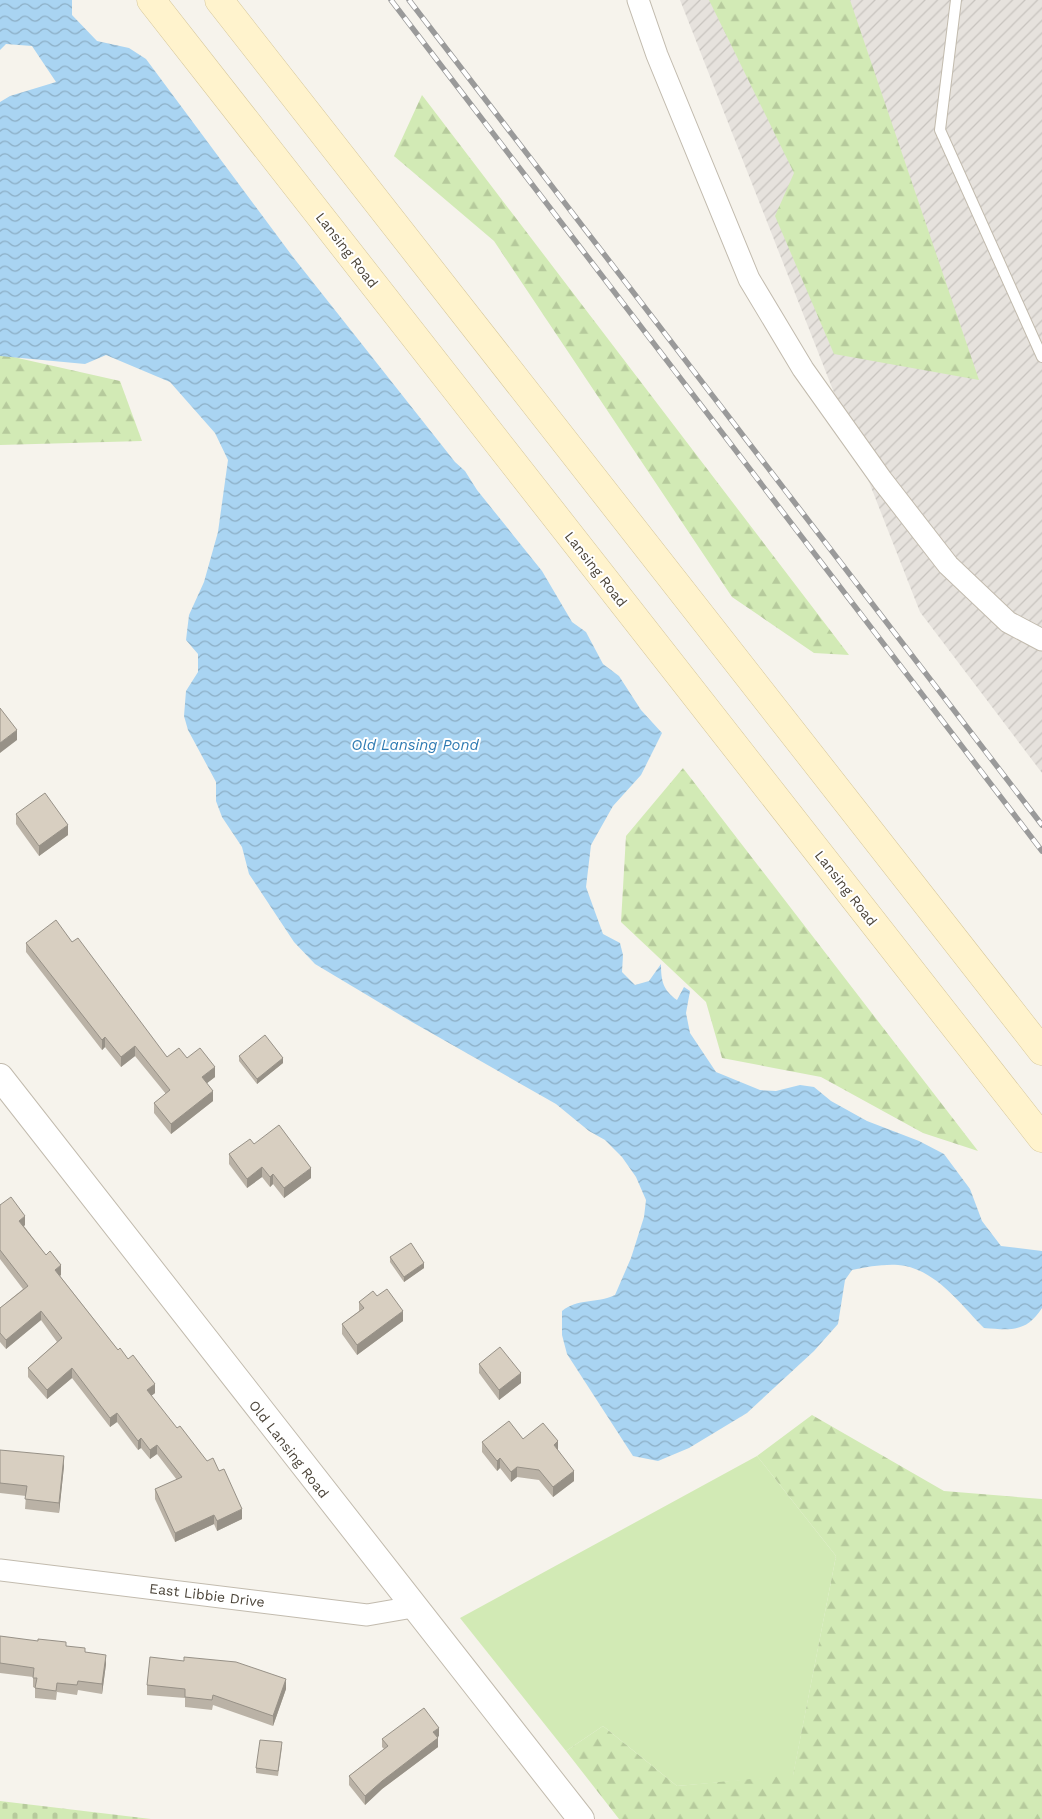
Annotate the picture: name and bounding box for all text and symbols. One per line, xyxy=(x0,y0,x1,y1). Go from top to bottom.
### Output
street label: Lansing Road xyxy=(313,209,381,291)
street label: Lansing Road xyxy=(562,528,630,610)
water label: Old Lansing Pond xyxy=(351,736,479,754)
street label: Lansing Road xyxy=(812,847,880,929)
street label: Old Lansing Road xyxy=(246,1397,332,1501)
street label: East Libbie Drive xyxy=(148,1580,266,1610)

